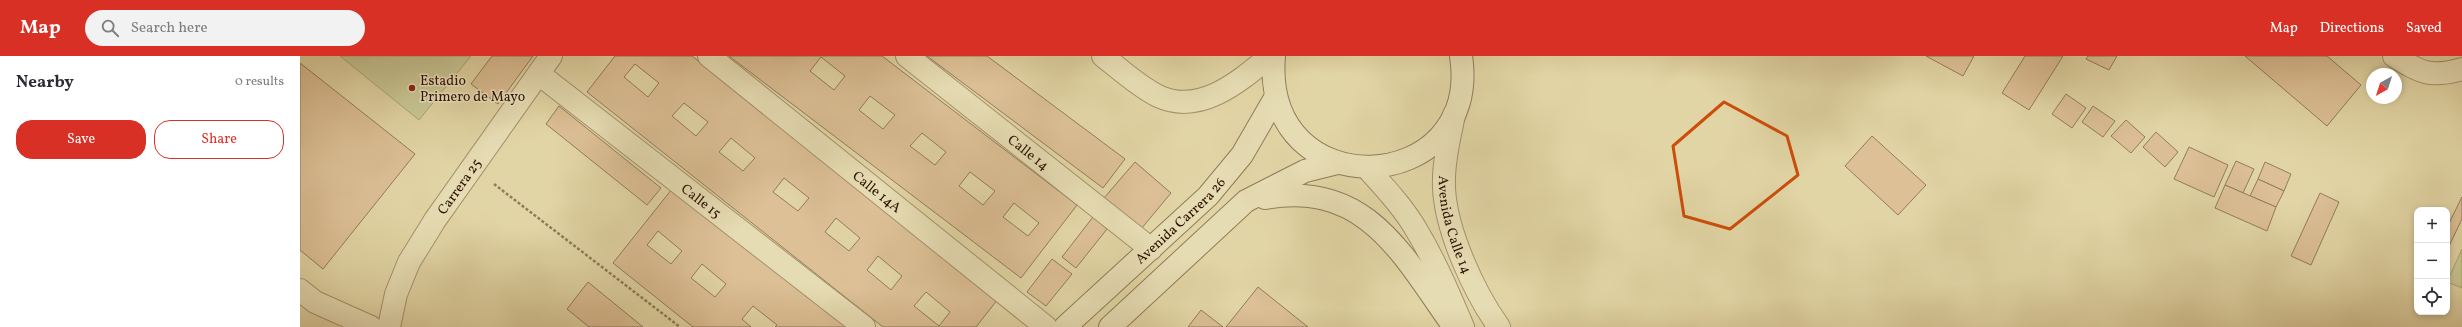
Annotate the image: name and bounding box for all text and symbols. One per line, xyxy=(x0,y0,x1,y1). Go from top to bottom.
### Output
search box xyxy=(85,10,365,46)
text: Map xyxy=(20,15,61,41)
icon: search xyxy=(99,17,121,39)
text: Search here xyxy=(131,18,208,39)
text: Map xyxy=(2270,19,2298,38)
text: Directions xyxy=(2320,19,2384,38)
text: Saved xyxy=(2406,19,2442,38)
north arrow xyxy=(2366,68,2402,104)
text: Nearby xyxy=(16,71,74,94)
place label: Estadio Primero de Mayo xyxy=(420,72,525,107)
text: 0 results xyxy=(235,73,284,91)
marker: Estadio Primero de Mayo xyxy=(407,83,417,93)
button: Save xyxy=(16,120,146,159)
button: Share xyxy=(154,120,284,159)
street label: Calle 14 xyxy=(1003,131,1052,176)
street label: Carrera 25 xyxy=(434,155,486,219)
street label: Calle 14A xyxy=(848,167,905,218)
street label: Avenida Carrera 26 xyxy=(1132,174,1231,269)
street label: Avenida Calle 14 xyxy=(1433,175,1476,277)
street label: Calle 15 xyxy=(677,180,725,223)
map controls xyxy=(2414,207,2450,315)
button: + xyxy=(2414,207,2450,243)
button: − xyxy=(2414,243,2450,279)
button: locate xyxy=(2414,279,2450,315)

